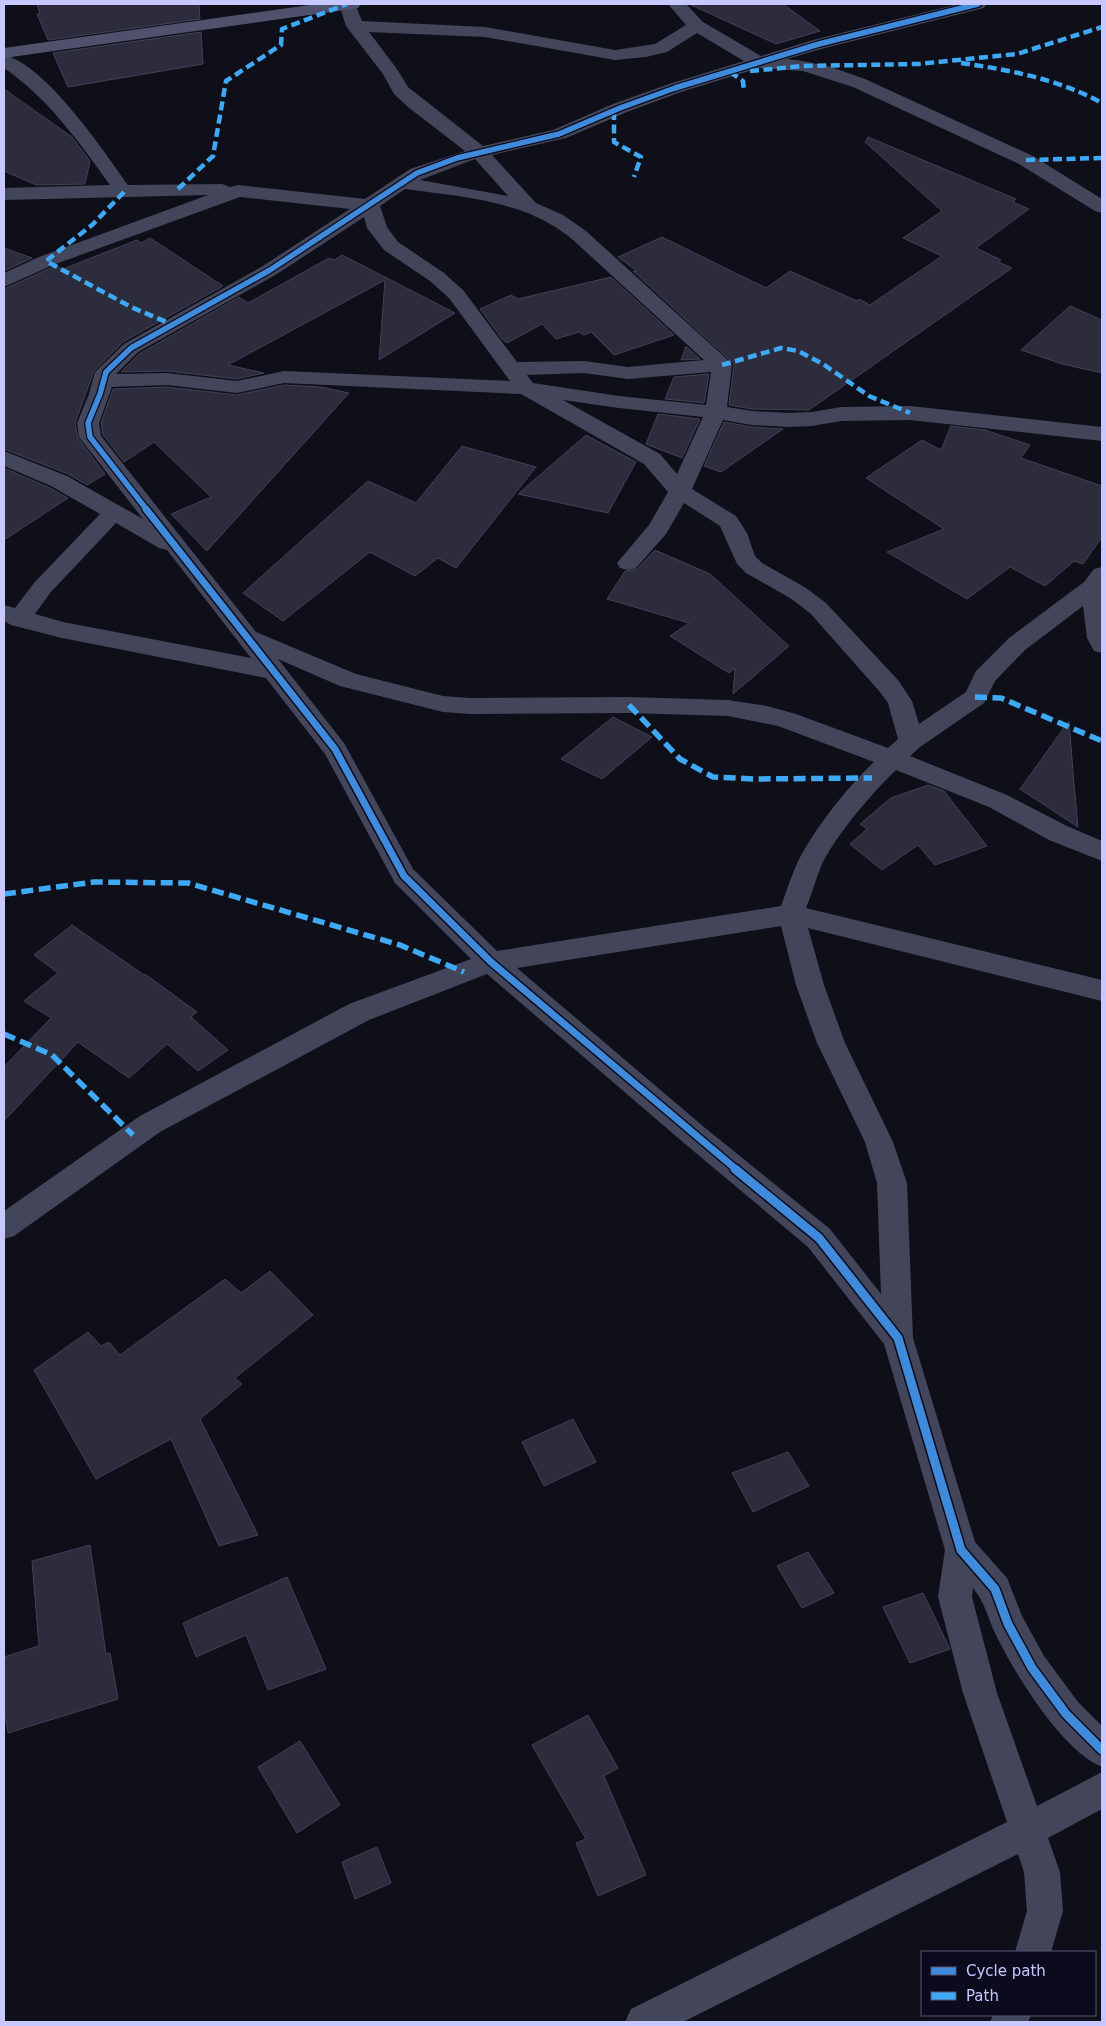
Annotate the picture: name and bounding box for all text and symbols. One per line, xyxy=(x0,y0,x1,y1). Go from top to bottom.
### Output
legend xyxy=(921,1951,1096,2016)
text: Cycle path xyxy=(966,1962,1046,1980)
text: Path xyxy=(966,1987,999,2005)

